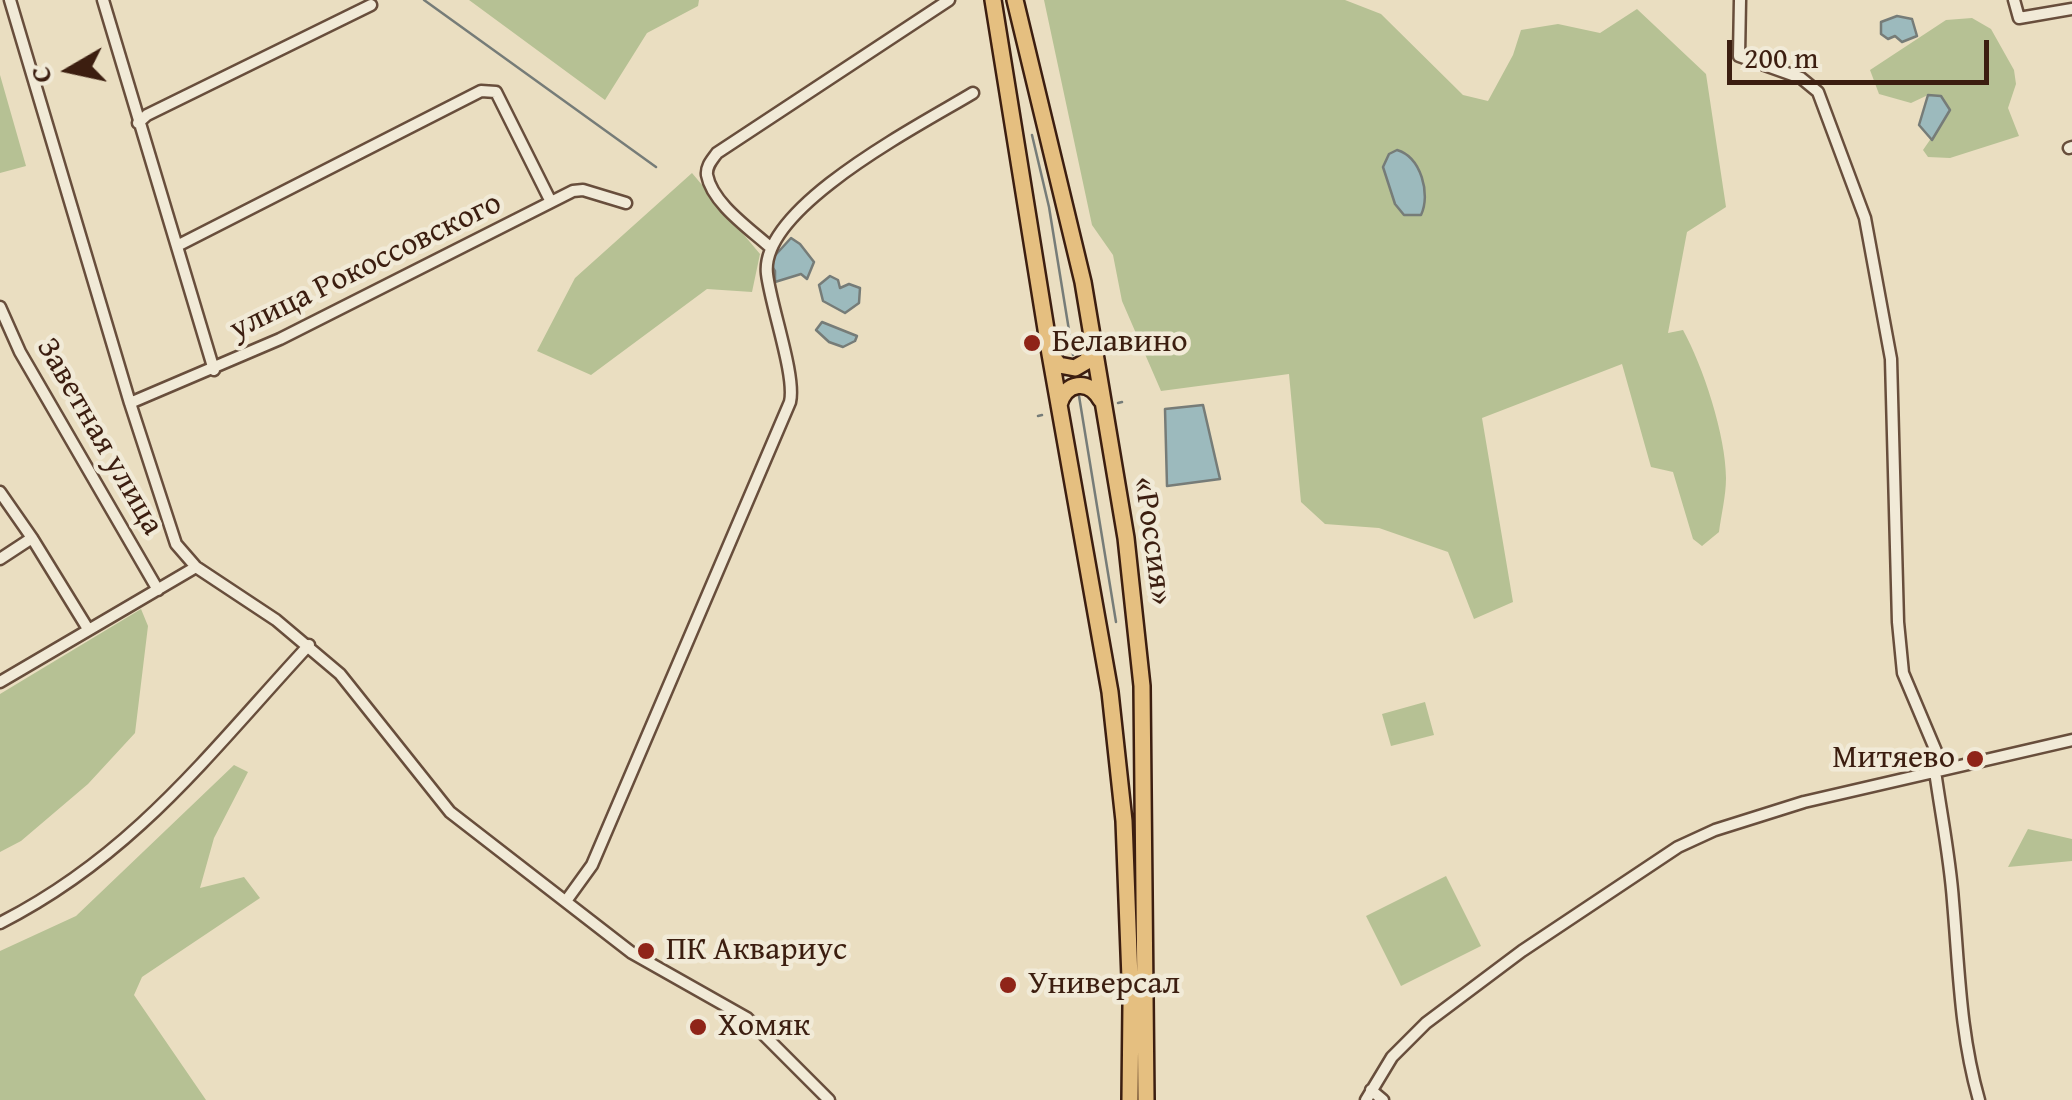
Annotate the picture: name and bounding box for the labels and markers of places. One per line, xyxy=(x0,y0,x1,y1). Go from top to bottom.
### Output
place label: Белавино xyxy=(1052,324,1188,362)
marker: Белавино xyxy=(1021,332,1043,354)
place label: Митяево xyxy=(1832,740,1955,778)
marker: Митяево xyxy=(1964,748,1986,770)
place label: ПК Аквариус xyxy=(666,932,847,970)
marker: ПК Аквариус xyxy=(635,940,657,962)
place label: Универсал xyxy=(1028,966,1180,1004)
marker: Универсал xyxy=(997,974,1019,996)
place label: Хомяк xyxy=(718,1008,810,1046)
marker: Хомяк xyxy=(687,1016,709,1038)

